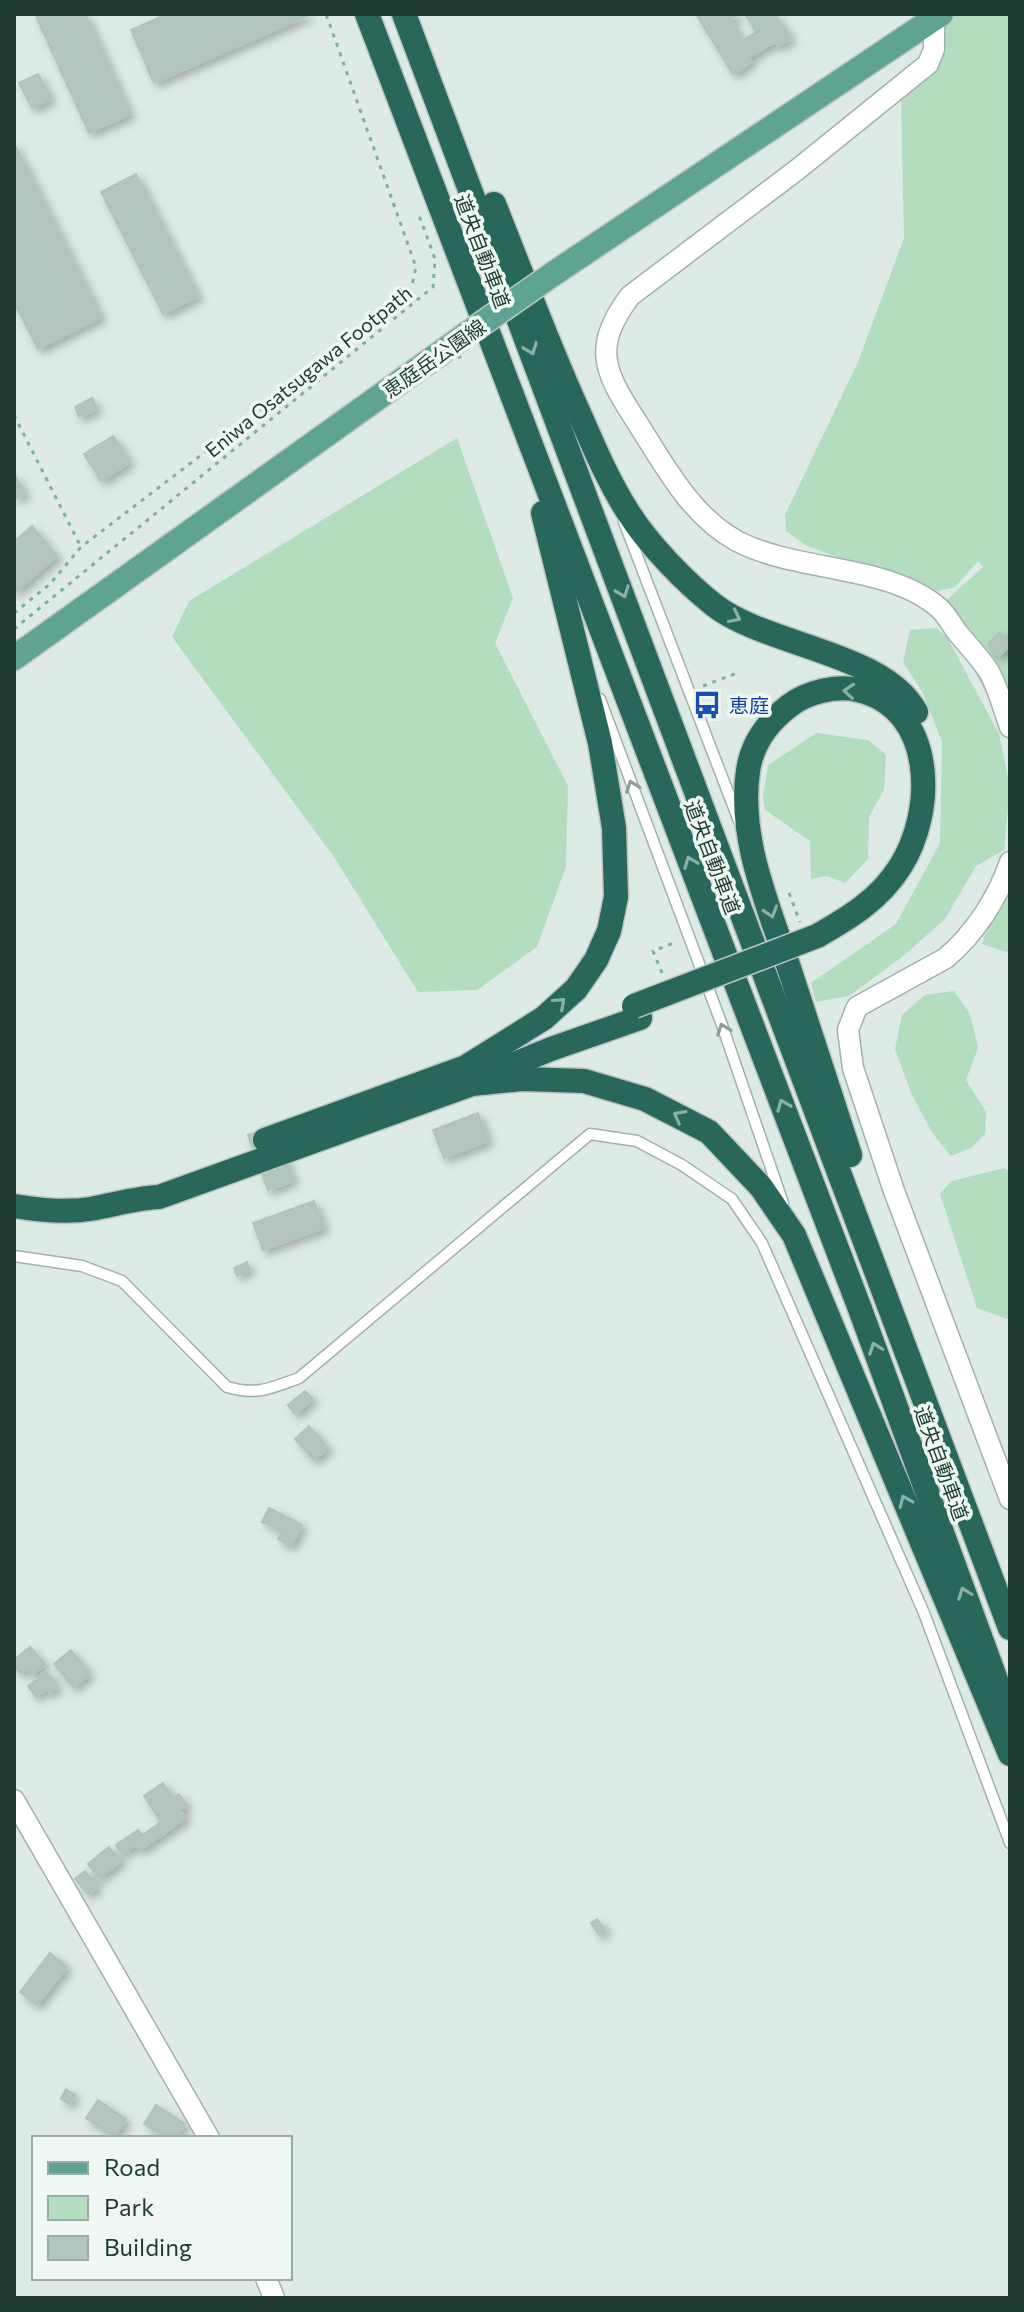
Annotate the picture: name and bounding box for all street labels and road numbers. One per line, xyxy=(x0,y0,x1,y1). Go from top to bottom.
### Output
street label: 道央自動車道 xyxy=(450,191,516,311)
street label: Eniwa Osatsugawa Footpath xyxy=(200,280,416,462)
street label: 恵庭岳公園線 xyxy=(378,314,490,402)
street label: 道央自動車道 xyxy=(680,797,746,917)
street label: 道央自動車道 xyxy=(910,1403,974,1523)

